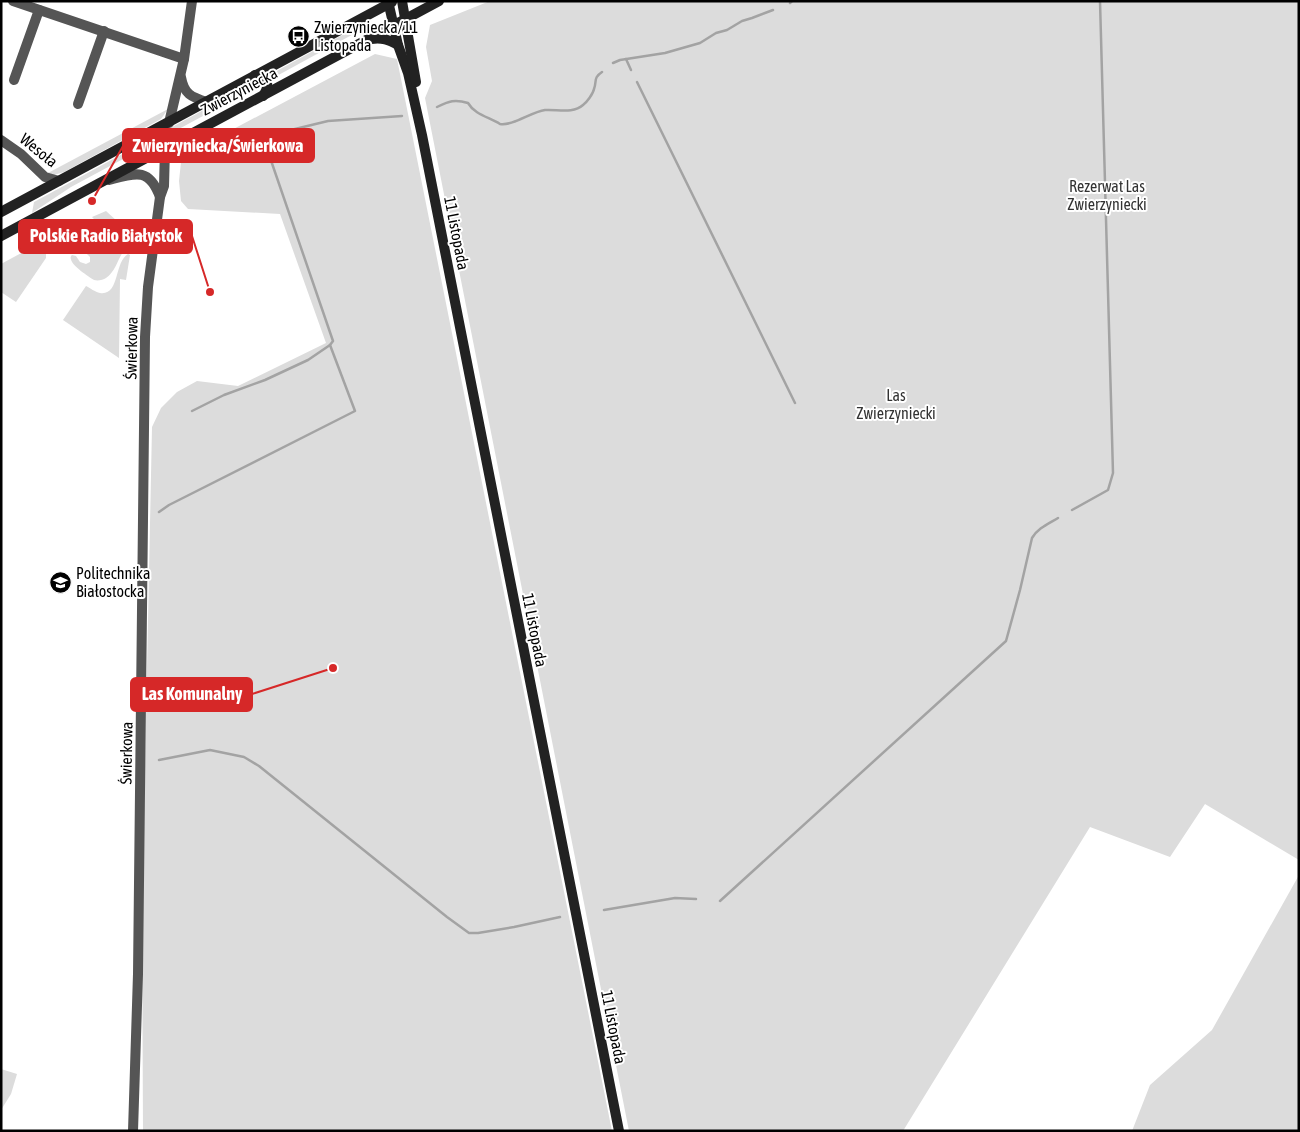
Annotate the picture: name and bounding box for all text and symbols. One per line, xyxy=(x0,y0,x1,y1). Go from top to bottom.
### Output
place label: Zwierzyniecka/11 Listopada xyxy=(314,18,418,55)
bus stop icon: Zwierzyniecka/11 Listopada xyxy=(286,24,310,48)
street label: Zwierzyniecka xyxy=(198,63,281,119)
street label: Wesoła xyxy=(17,129,61,171)
callout: Zwierzyniecka/Świerkowa xyxy=(123,129,314,162)
text: Zwierzyniecka/Świerkowa xyxy=(133,135,303,156)
park label: Rezerwat Las Zwierzyniecki xyxy=(1067,177,1147,214)
street label: 11 Listopada xyxy=(440,195,473,272)
callout: Polskie Radio Białystok xyxy=(19,220,192,253)
text: Polskie Radio Białystok xyxy=(30,225,183,246)
street label: Świerkowa xyxy=(121,316,141,380)
park label: Las Zwierzyniecki xyxy=(856,386,936,423)
place label: Politechnika Białostocka xyxy=(76,564,150,600)
school or university icon: Politechnika Białostocka xyxy=(48,570,72,594)
street label: 11 Listopada xyxy=(518,592,551,669)
callout: Las Komunalny xyxy=(131,678,252,711)
text: Las Komunalny xyxy=(142,683,243,704)
street label: Świerkowa xyxy=(116,721,136,785)
street label: 11 Listopada xyxy=(597,989,630,1066)

